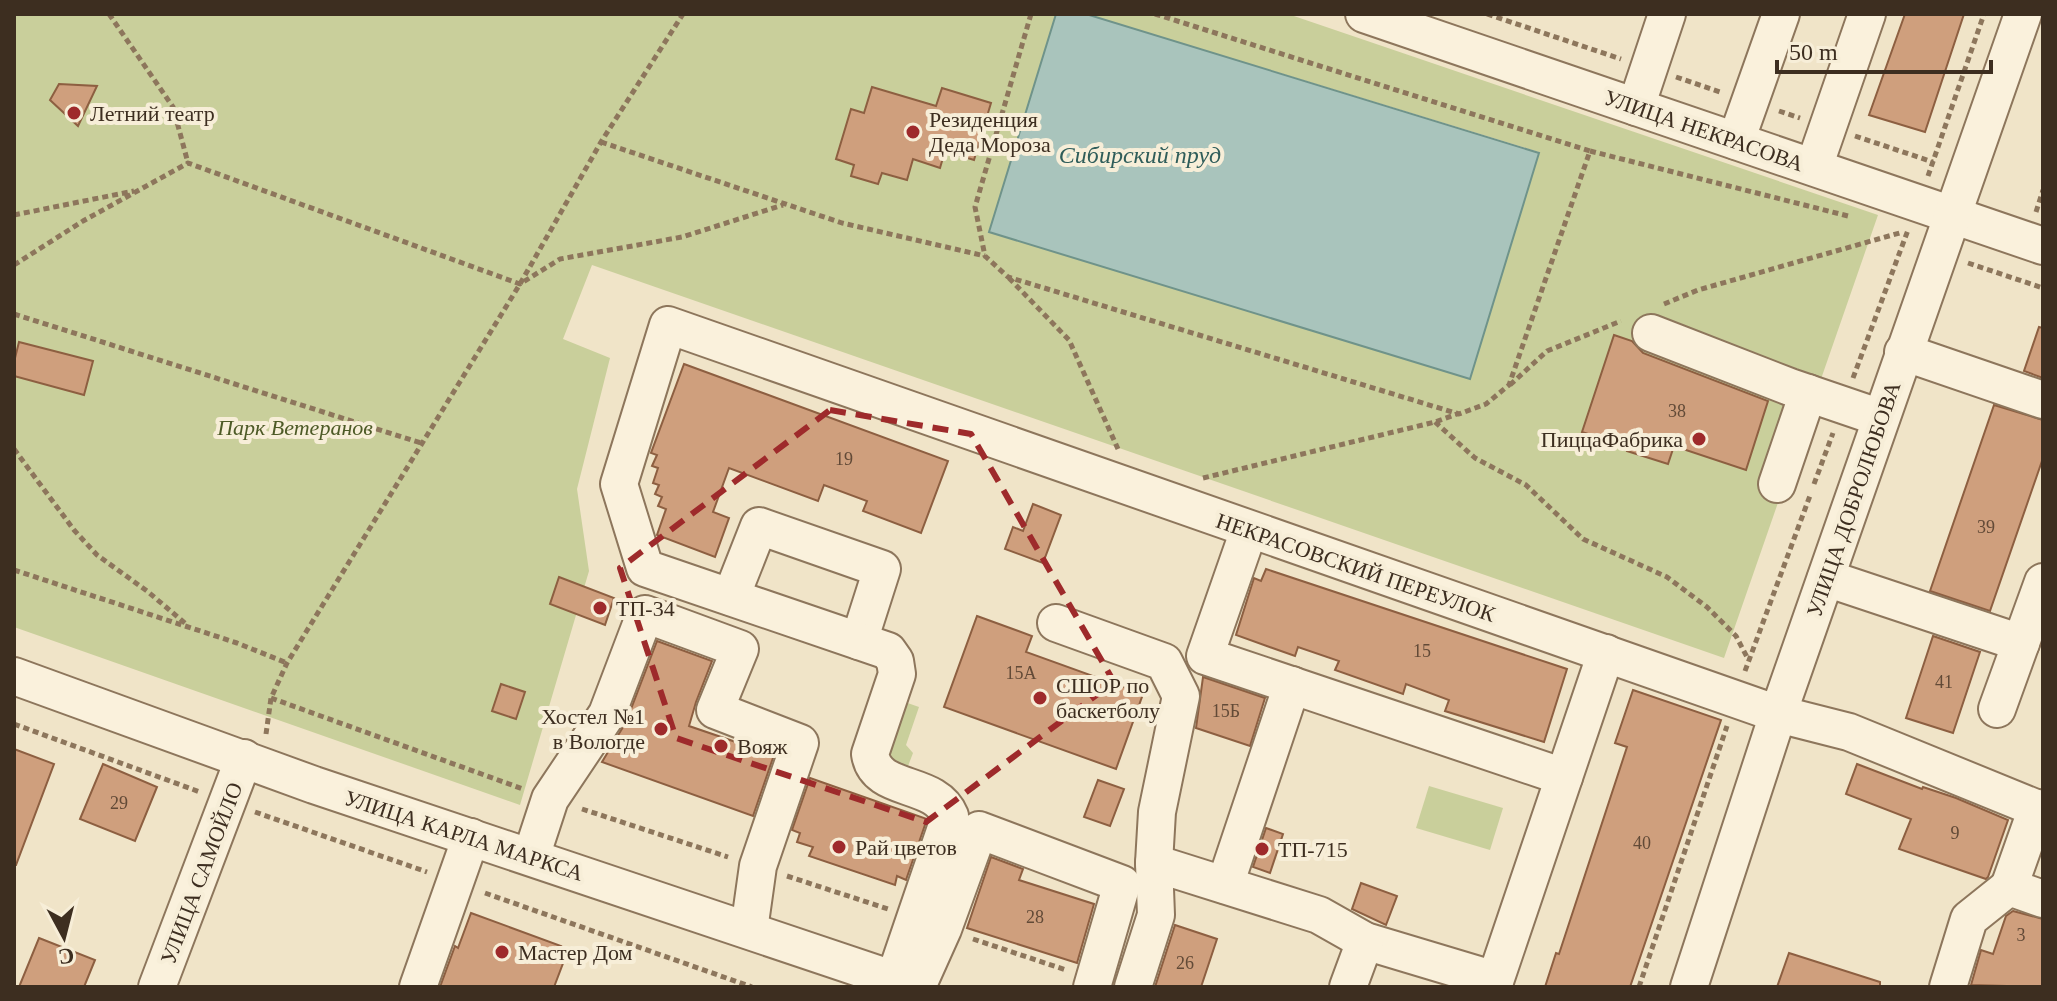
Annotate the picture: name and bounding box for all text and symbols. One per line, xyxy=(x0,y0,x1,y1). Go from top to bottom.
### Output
scale bar xyxy=(1777,24,1991,74)
text: 50 m xyxy=(1789,39,1838,65)
street label: УЛИЦА НЕКРАСОВА xyxy=(1601,85,1807,176)
place label: Летний театр xyxy=(90,101,215,126)
marker: Летний театр xyxy=(65,104,83,122)
place label: Резиденция Деда Мороза xyxy=(929,107,1051,157)
marker: Резиденция Деда Мороза xyxy=(904,123,922,141)
water label: Сибирский пруд xyxy=(1059,142,1221,168)
street label: УЛИЦА ДОБРОЛЮБОВА xyxy=(1801,378,1906,620)
house number: 38 xyxy=(1668,401,1686,421)
park label: Парк Ветеранов xyxy=(216,415,373,440)
place label: ПиццаФабрика xyxy=(1541,427,1683,452)
marker: ПиццаФабрика xyxy=(1690,430,1708,448)
house number: 19 xyxy=(835,449,853,469)
street label: НЕКРАСОВСКИЙ ПЕРЕУЛОК xyxy=(1213,508,1499,627)
house number: 39 xyxy=(1977,517,1995,537)
place label: ТП-34 xyxy=(616,596,675,621)
marker: ТП-34 xyxy=(591,599,609,617)
house number: 15 xyxy=(1413,641,1431,661)
house number: 15А xyxy=(1006,663,1037,683)
house number: 41 xyxy=(1935,672,1953,692)
place label: СШОР по баскетболу xyxy=(1056,673,1160,723)
marker: СШОР по баскетболу xyxy=(1031,689,1049,707)
house number: 15Б xyxy=(1212,701,1240,721)
place label: Хостел №1 в Вологде xyxy=(541,704,645,754)
marker: Хостел №1 в Вологде xyxy=(652,720,670,738)
place label: Вояж xyxy=(737,734,788,759)
marker: Вояж xyxy=(712,737,730,755)
street label: УЛИЦА САМОЙЛО xyxy=(155,779,248,968)
street label: УЛИЦА КАРЛА МАРКСА xyxy=(341,785,587,886)
house number: 29 xyxy=(110,793,128,813)
house number: 9 xyxy=(1951,823,1960,843)
house number: 40 xyxy=(1633,833,1651,853)
place label: Рай цветов xyxy=(855,835,957,860)
place label: ТП-715 xyxy=(1278,837,1348,862)
marker: Рай цветов xyxy=(830,838,848,856)
marker: ТП-715 xyxy=(1253,840,1271,858)
north arrow xyxy=(24,897,104,977)
house number: 28 xyxy=(1026,907,1044,927)
house number: 3 xyxy=(2017,925,2026,945)
place label: Мастер Дом xyxy=(518,940,633,965)
text: С xyxy=(57,943,76,970)
marker: Мастер Дом xyxy=(493,943,511,961)
house number: 26 xyxy=(1176,953,1194,973)

